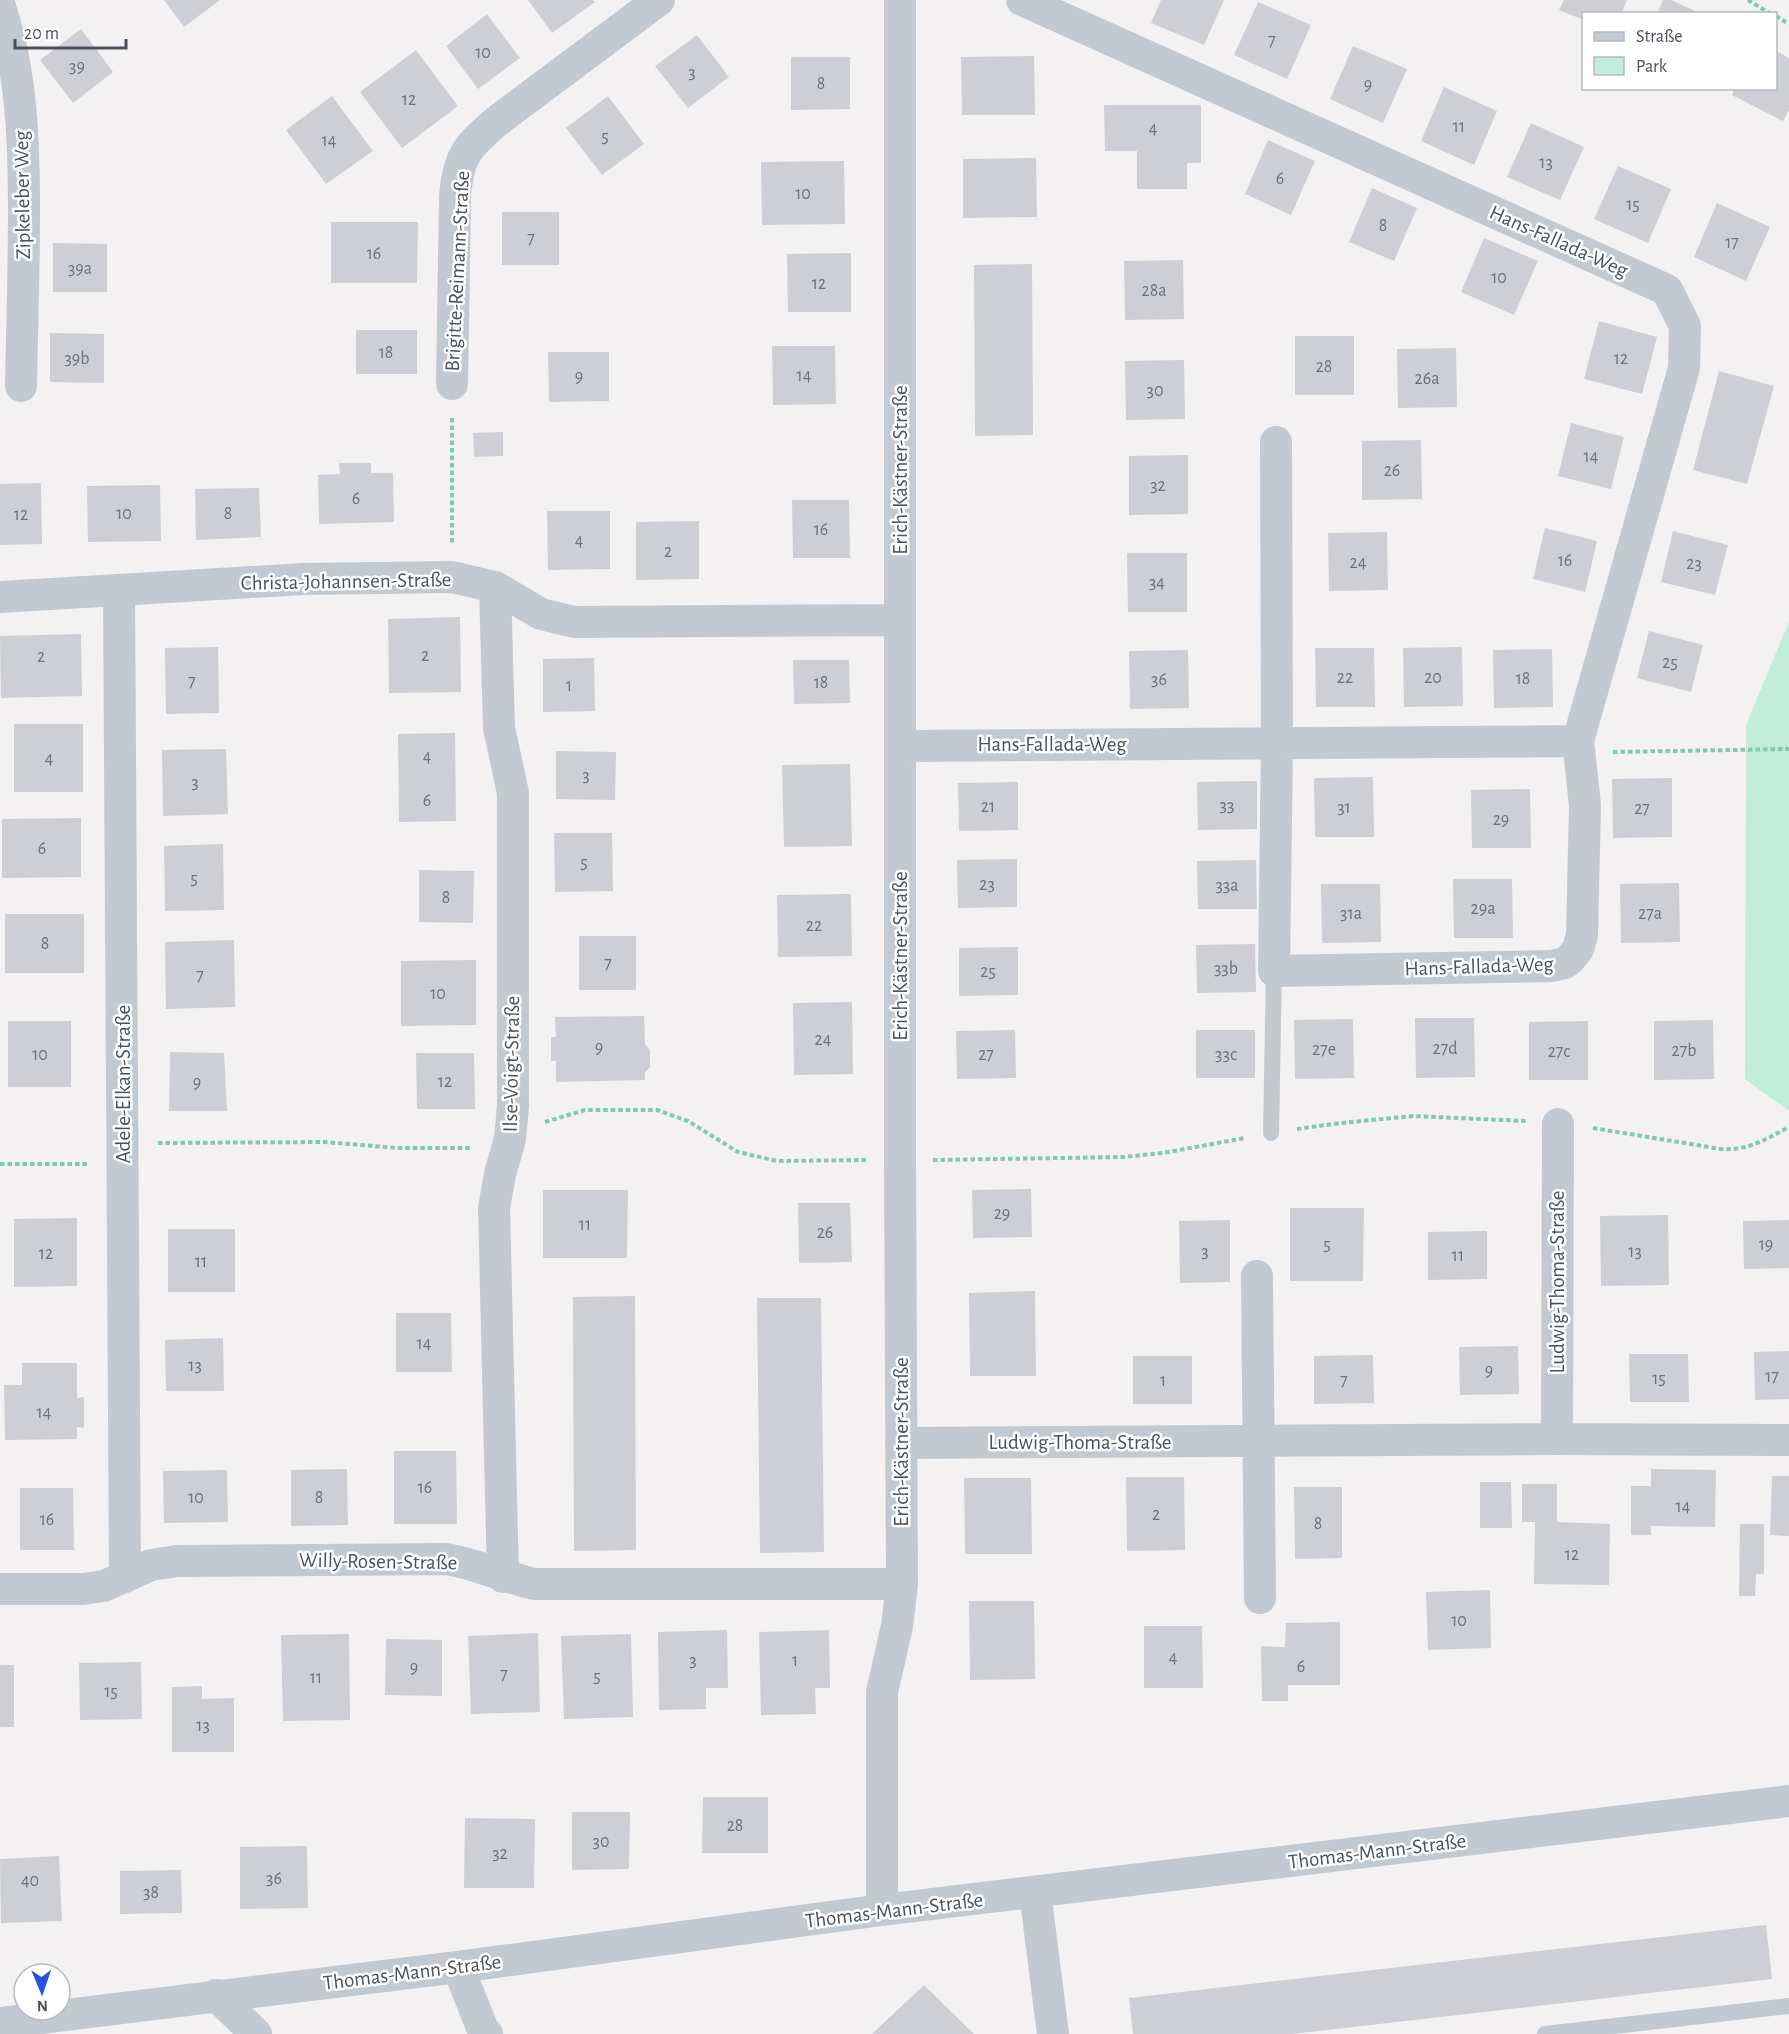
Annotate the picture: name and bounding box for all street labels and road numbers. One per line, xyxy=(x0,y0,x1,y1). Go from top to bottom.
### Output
street label: Zipkeleber Weg xyxy=(11,130,34,260)
street label: Brigitte-Reimann-Straße xyxy=(442,170,473,372)
street label: Hans-Fallada-Weg xyxy=(1486,202,1632,282)
street label: Erich-Kästner-Straße xyxy=(890,385,911,555)
street label: Christa-Johannsen-Straße xyxy=(240,569,452,594)
street label: Hans-Fallada-Weg xyxy=(978,734,1127,755)
street label: Erich-Kästner-Straße xyxy=(890,871,911,1041)
street label: Hans-Fallada-Weg xyxy=(1404,953,1555,980)
street label: Ilse-Voigt-Straße xyxy=(500,996,523,1132)
street label: Adele-Elkan-Straße xyxy=(113,1005,134,1163)
street label: Ludwig-Thoma-Straße xyxy=(1547,1191,1568,1373)
street label: Erich-Kästner-Straße xyxy=(891,1357,912,1527)
street label: Ludwig-Thoma-Straße xyxy=(989,1432,1171,1453)
street label: Willy-Rosen-Straße xyxy=(299,1550,457,1573)
street label: Thomas-Mann-Straße xyxy=(1287,1830,1467,1873)
street label: Thomas-Mann-Straße xyxy=(804,1889,984,1932)
street label: Thomas-Mann-Straße xyxy=(322,1951,502,1994)

